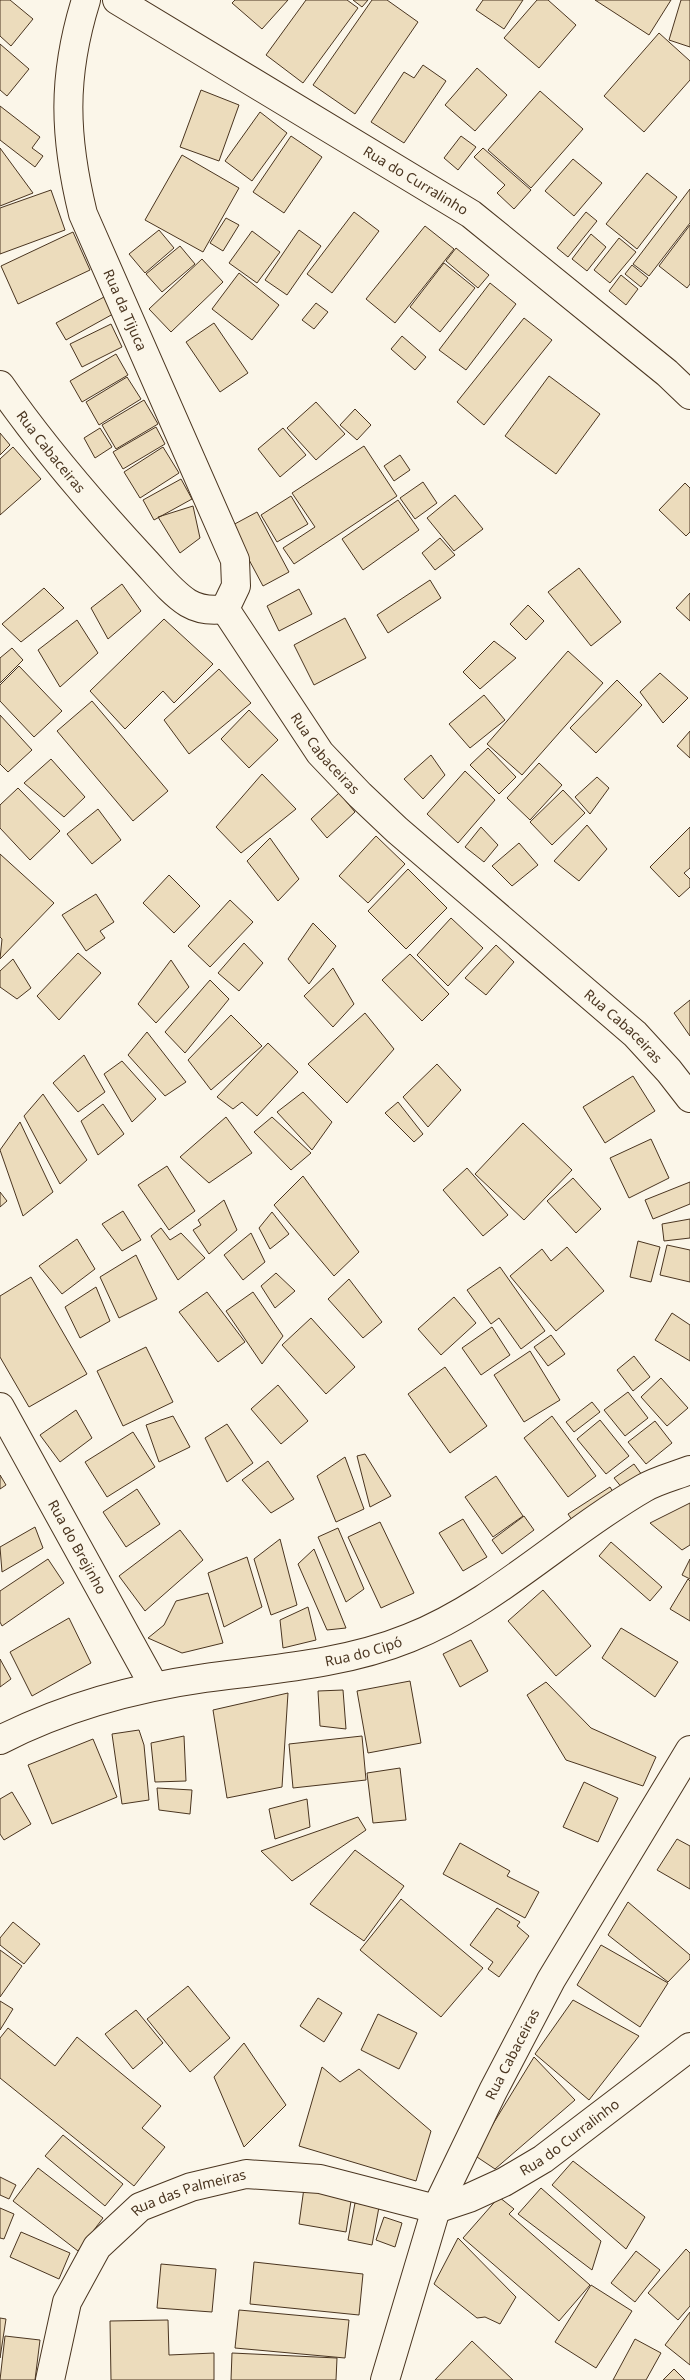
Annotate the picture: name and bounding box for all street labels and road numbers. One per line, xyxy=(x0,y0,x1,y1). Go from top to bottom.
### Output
street label: Rua do Curralinho xyxy=(360,141,472,219)
street label: Rua da Tijuca xyxy=(99,266,152,354)
street label: Rua Cabaceiras xyxy=(12,406,90,497)
street label: Rua Cabaceiras xyxy=(287,708,364,798)
street label: Rua Cabaceiras xyxy=(580,985,667,1067)
street label: Rua do Brejinho xyxy=(44,1496,111,1597)
street label: Rua do Cipó xyxy=(323,1632,405,1670)
street label: Rua Cabaceiras xyxy=(480,2005,544,2103)
street label: Rua do Curralinho xyxy=(516,2094,623,2180)
street label: Rua das Palmeiras xyxy=(126,2164,248,2220)

